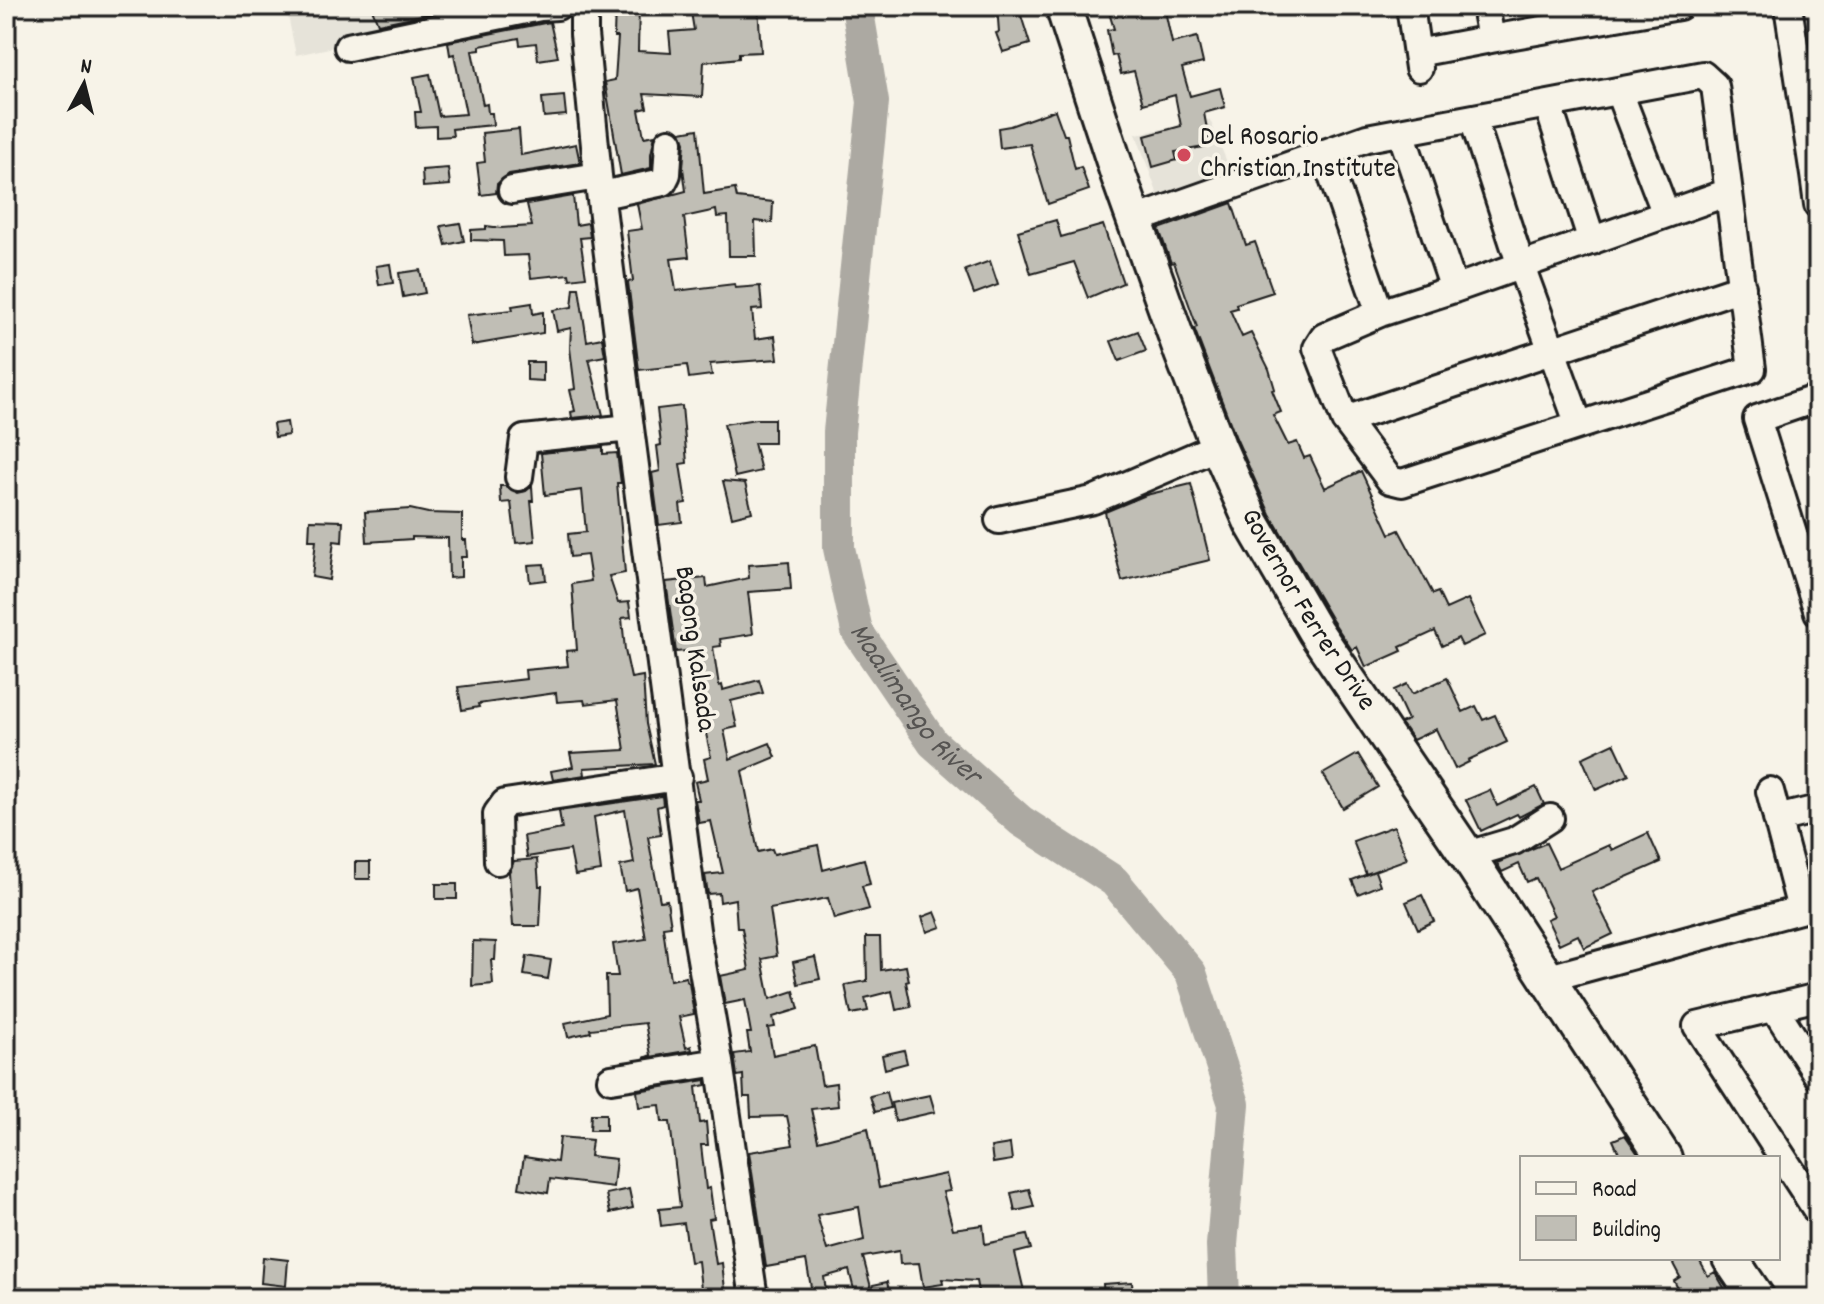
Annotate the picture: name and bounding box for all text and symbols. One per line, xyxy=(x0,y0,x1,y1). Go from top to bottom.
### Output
north arrow xyxy=(44,44,124,124)
text: N xyxy=(79,52,93,84)
place label: Del Rosario Christian Institute xyxy=(1200,119,1396,191)
marker: Del Rosario Christian Institute xyxy=(1175,146,1193,164)
street label: Governor Ferrer Drive xyxy=(1229,503,1384,720)
street label: Bagong Kalsada xyxy=(662,564,725,735)
water label: Maalimango River xyxy=(837,615,992,799)
legend xyxy=(1520,1156,1780,1260)
text: Road xyxy=(1592,1174,1637,1208)
text: Building xyxy=(1592,1214,1661,1248)

